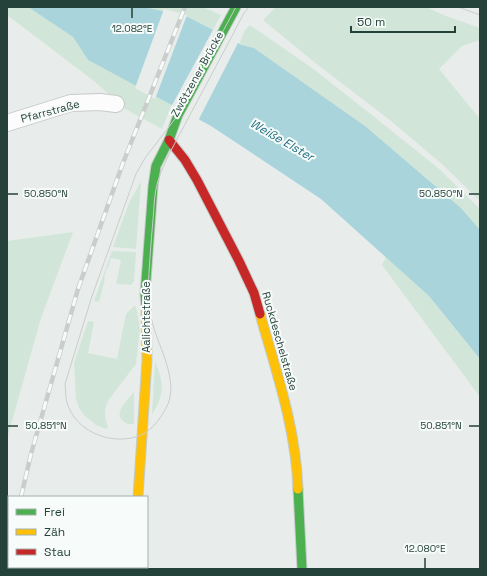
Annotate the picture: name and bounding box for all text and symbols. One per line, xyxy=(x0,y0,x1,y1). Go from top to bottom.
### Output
scale bar xyxy=(351,8,455,34)
text: 50 m xyxy=(357,14,385,30)
text: 12.082°E xyxy=(112,22,153,35)
street label: Zwötzener Brücke xyxy=(168,29,226,119)
street label: Pfarrstraße xyxy=(19,96,81,126)
water label: Weiße Elster xyxy=(247,115,318,165)
text: 50.850°N xyxy=(24,187,68,200)
text: 50.850°N xyxy=(419,187,463,200)
street label: Aalichtstraße xyxy=(139,281,153,353)
street label: Ruckdeschelstraße xyxy=(259,290,301,392)
text: 50.851°N xyxy=(25,419,67,432)
text: 50.851°N xyxy=(420,419,462,432)
legend xyxy=(8,496,148,568)
text: Frei xyxy=(44,504,65,520)
text: Zäh xyxy=(44,524,65,540)
text: 12.080°E xyxy=(404,542,446,555)
text: Stau xyxy=(44,544,71,560)

